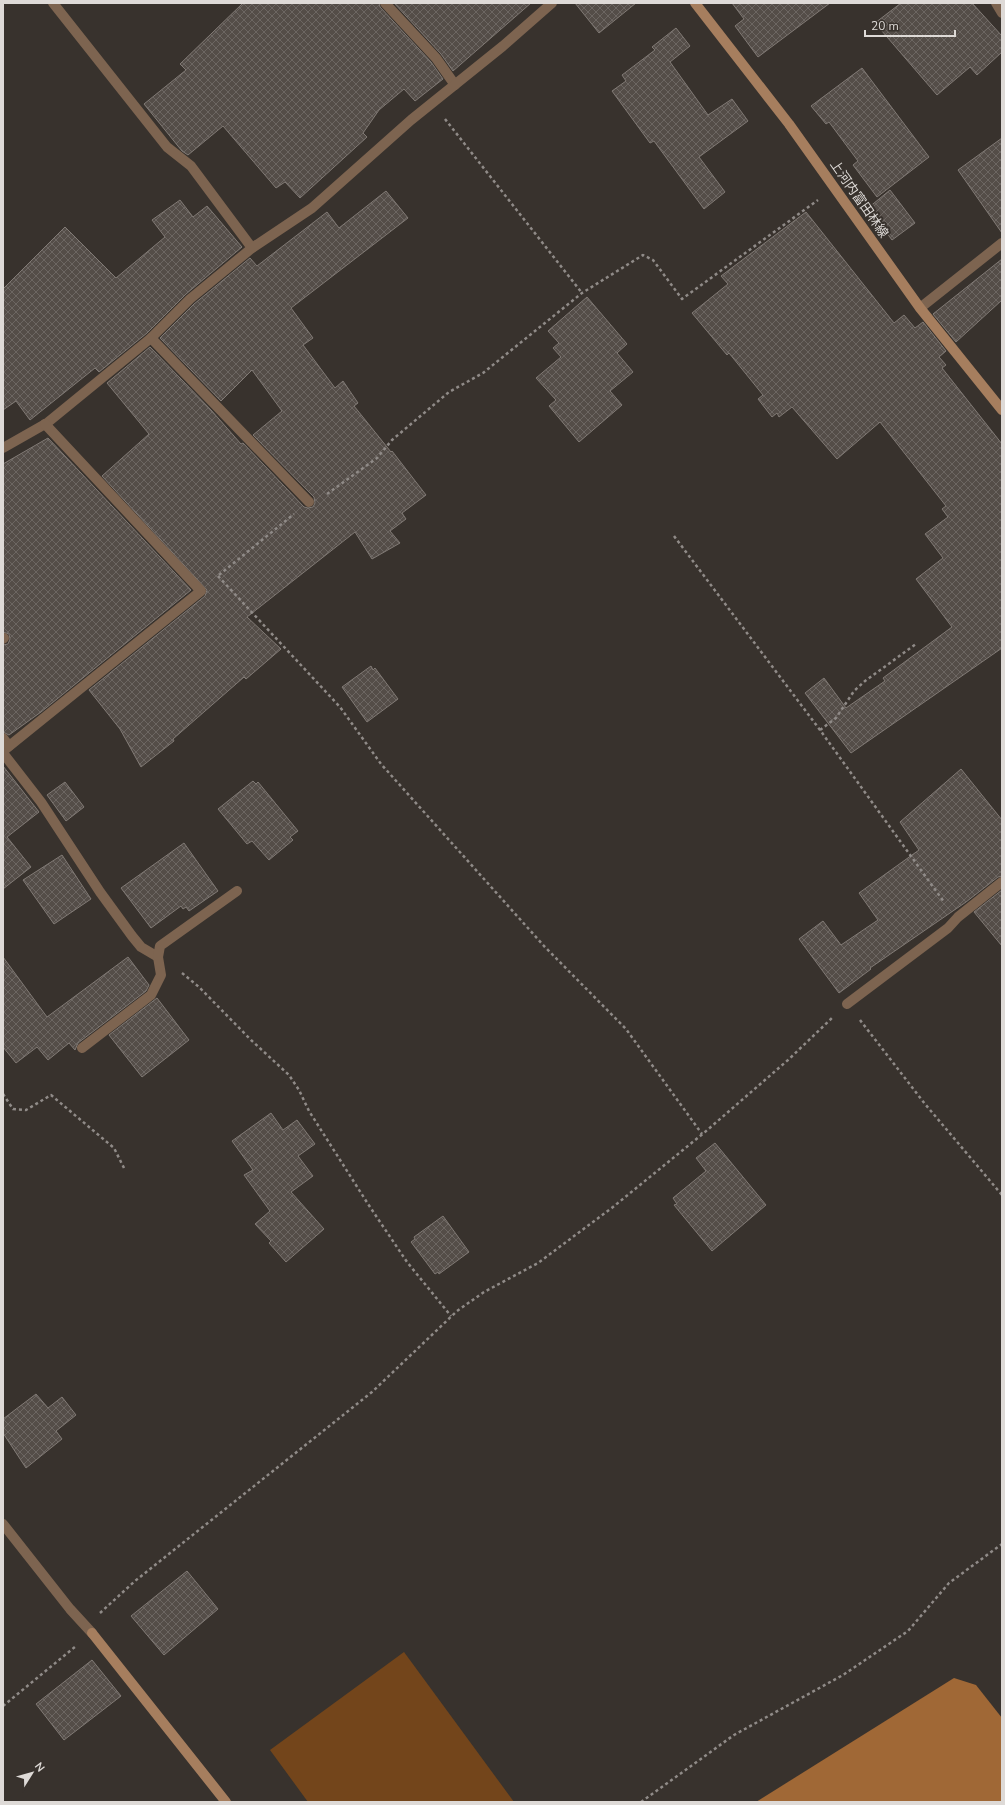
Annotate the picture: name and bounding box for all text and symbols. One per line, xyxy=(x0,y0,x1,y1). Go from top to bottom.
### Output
scale bar xyxy=(865,12,955,38)
text: 20 m xyxy=(871,18,899,34)
street label: 上河内富田林線 xyxy=(826,157,892,241)
north arrow xyxy=(12,1753,52,1793)
text: N xyxy=(31,1759,48,1775)

